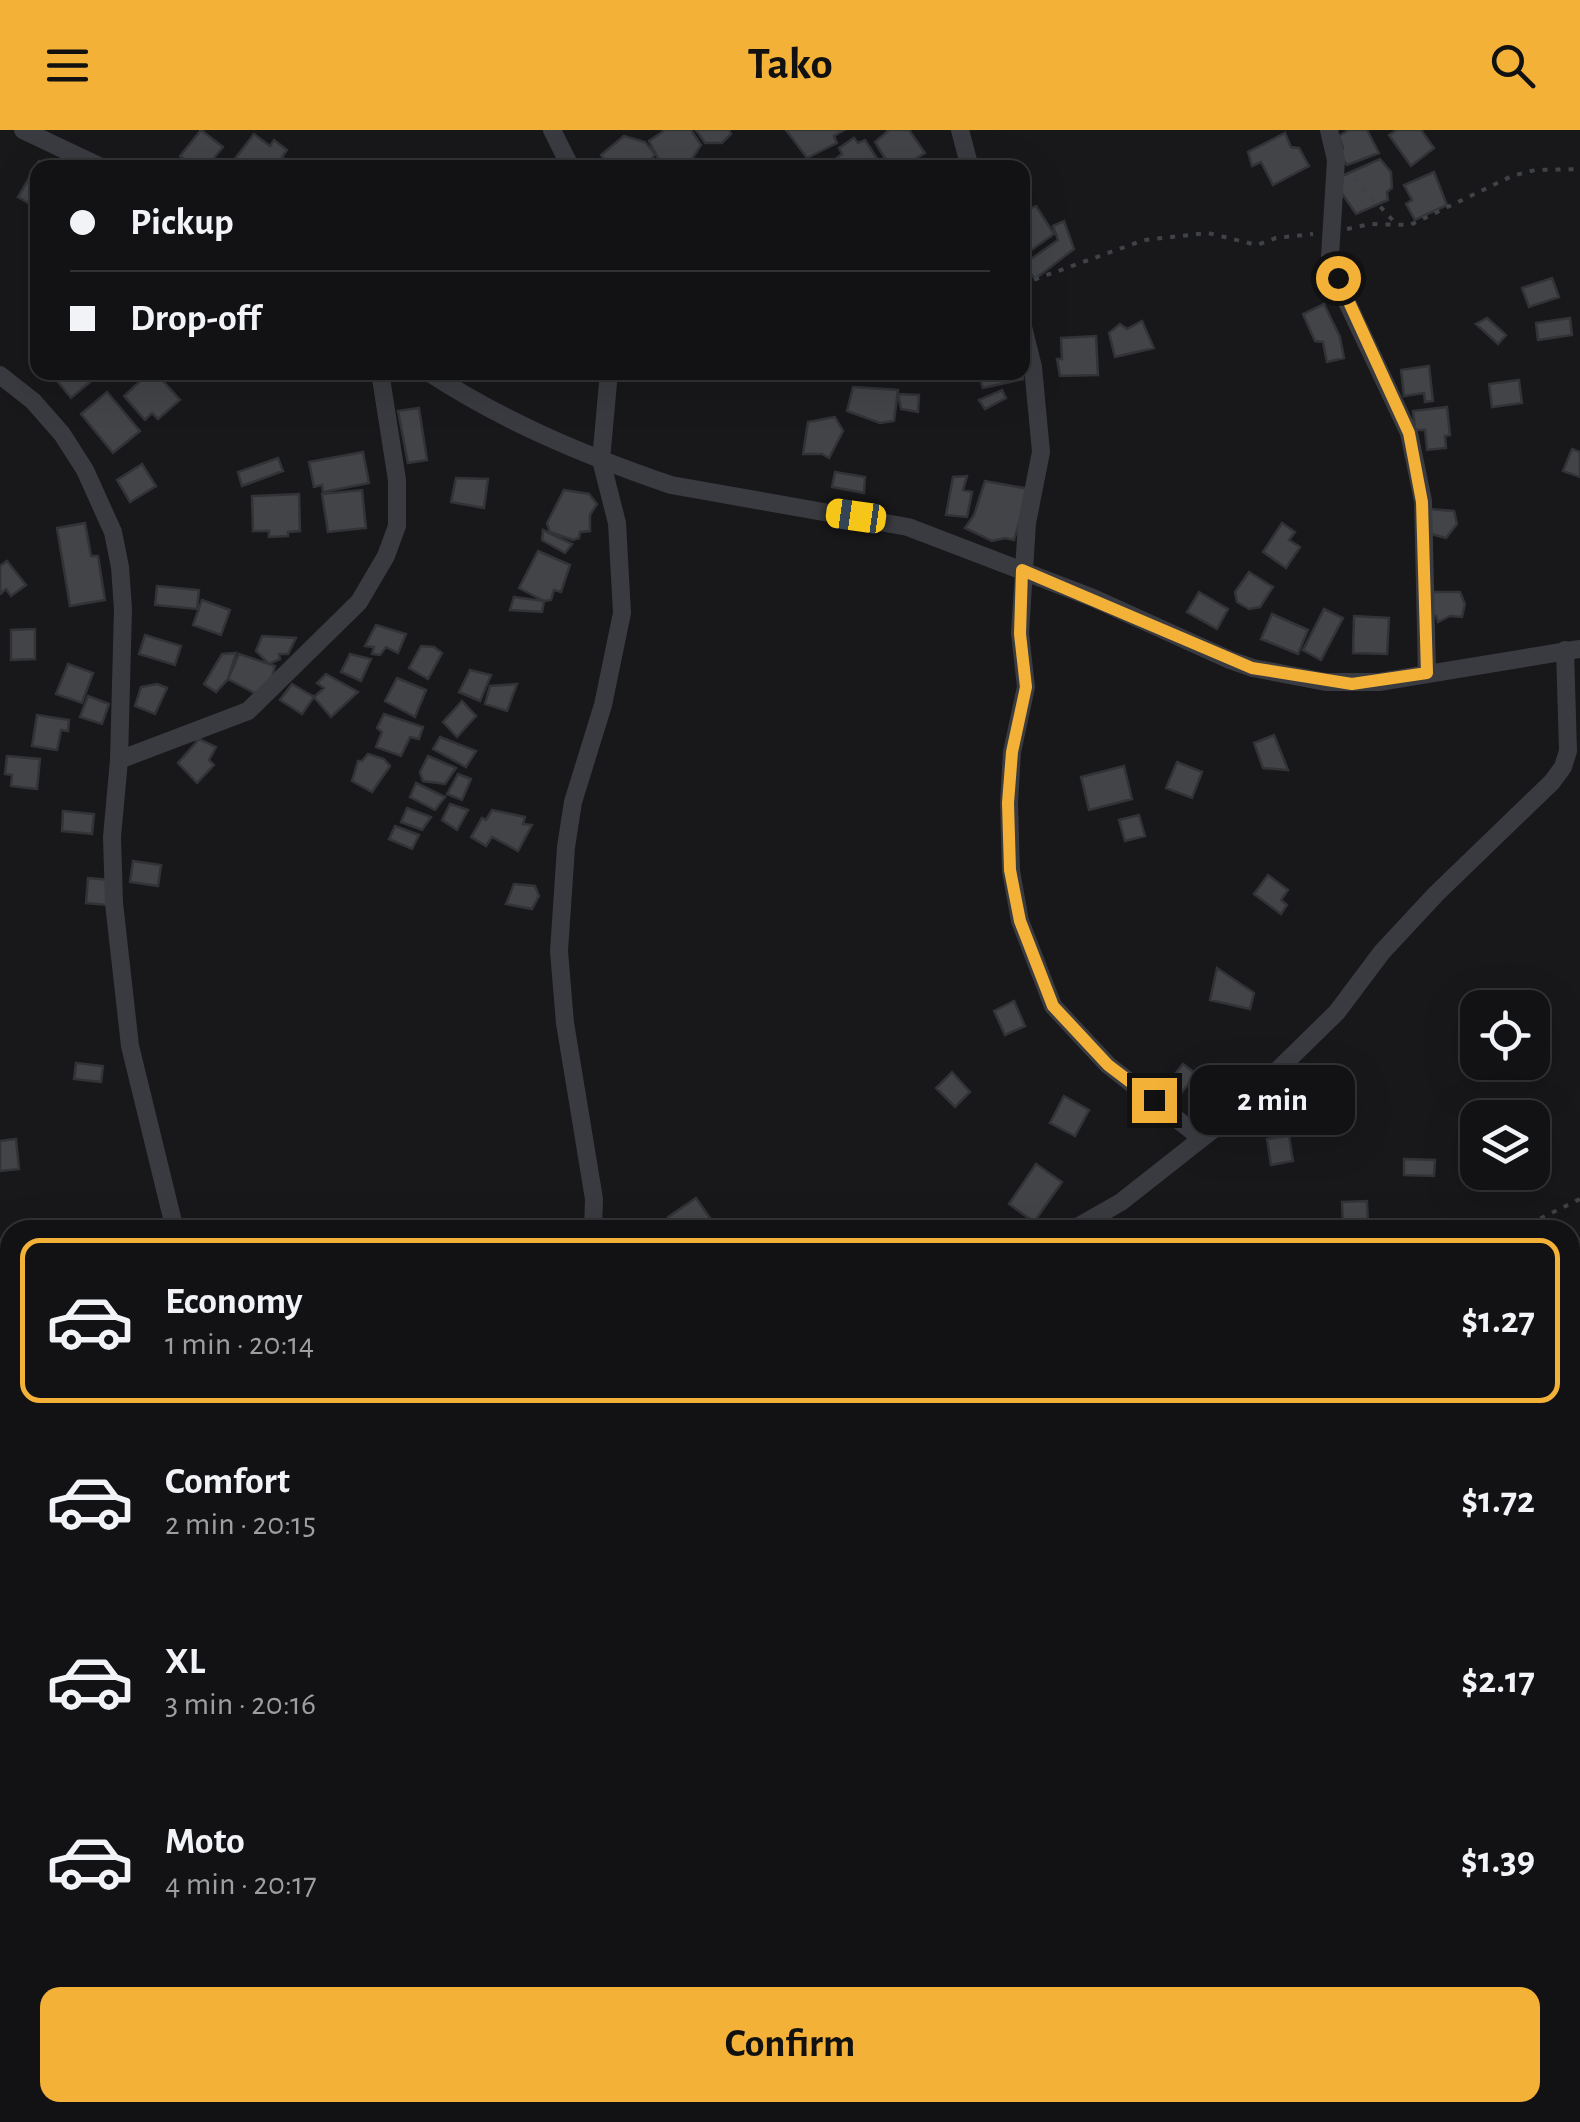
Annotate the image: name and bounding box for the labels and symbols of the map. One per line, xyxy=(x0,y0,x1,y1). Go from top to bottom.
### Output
route start xyxy=(1316,256,1361,301)
car xyxy=(824,497,888,535)
callout: 2 min xyxy=(1189,1065,1354,1135)
route end xyxy=(1132,1078,1177,1123)

